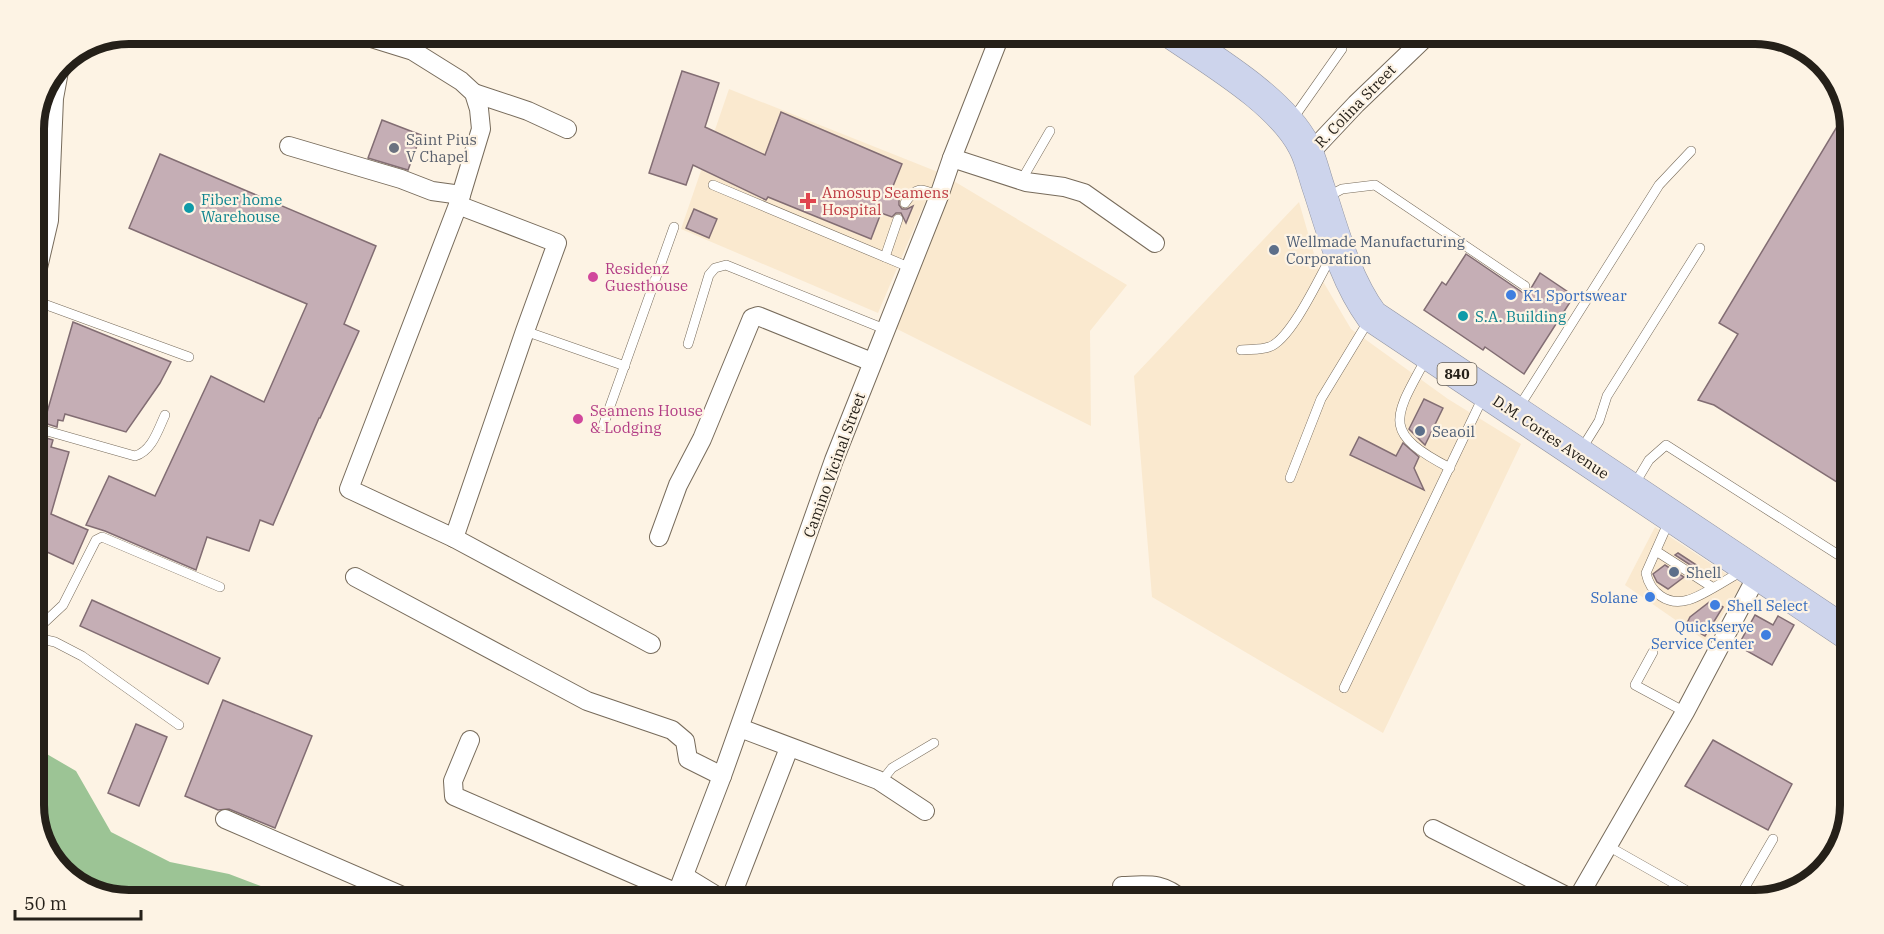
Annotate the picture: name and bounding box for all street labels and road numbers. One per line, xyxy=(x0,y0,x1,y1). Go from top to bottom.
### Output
street label: R. Colina Street xyxy=(1310,60,1400,152)
road number: 840 xyxy=(1438,363,1476,385)
street label: Camino Vicinal Street xyxy=(799,390,869,540)
street label: D.M. Cortes Avenue xyxy=(1489,391,1613,483)

